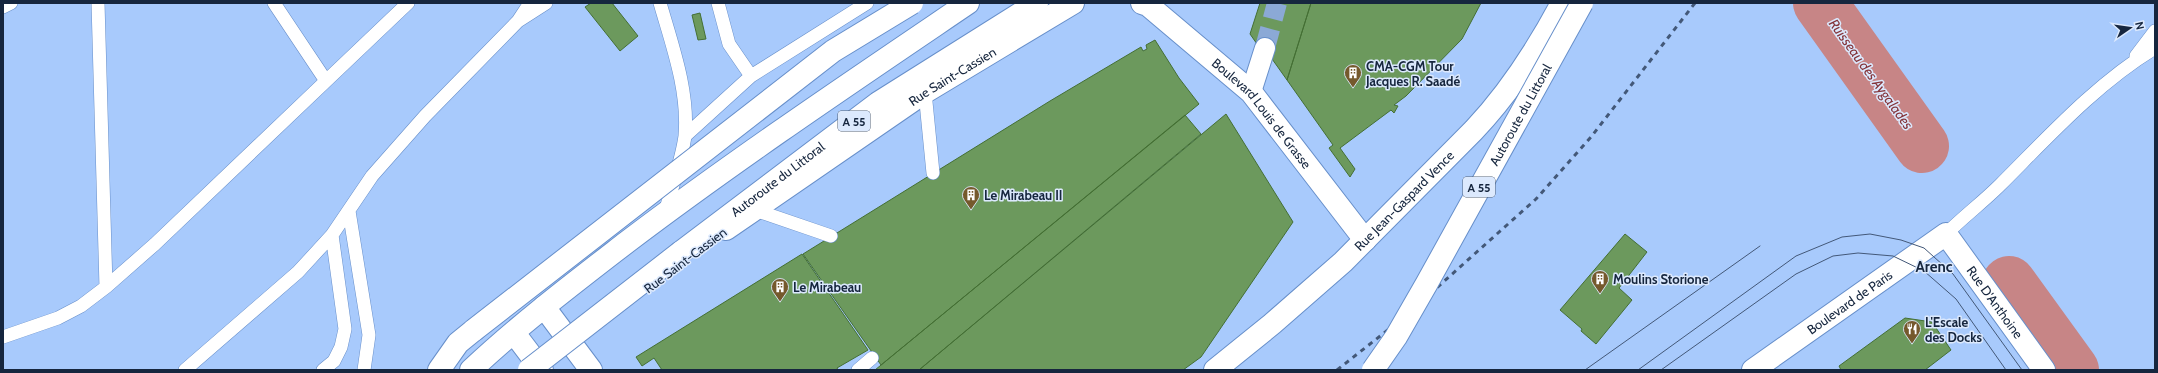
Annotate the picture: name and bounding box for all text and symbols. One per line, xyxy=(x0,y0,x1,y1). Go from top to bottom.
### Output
north arrow xyxy=(2110,8,2150,48)
water label: Ruisseau des Aygalades xyxy=(1825,15,1917,133)
text: N xyxy=(2132,20,2147,31)
street label: Rue Saint-Cassien xyxy=(905,43,999,109)
street label: Boulevard Louis de Grasse xyxy=(1209,55,1315,172)
place label: CMA-CGM Tour Jacques R. Saadé xyxy=(1365,58,1460,89)
street label: Autoroute du Littoral xyxy=(1486,61,1555,168)
building icon: CMA-CGM Tour Jacques R. Saadé xyxy=(1343,63,1363,88)
road number: A 55 xyxy=(838,111,870,131)
street label: Autoroute du Littoral xyxy=(727,138,828,220)
street label: Rue Jean-Gaspard Vence xyxy=(1351,147,1457,254)
road number: A 55 xyxy=(1463,177,1495,197)
building icon: Le Mirabeau II xyxy=(961,185,981,210)
place label: Le Mirabeau II xyxy=(984,187,1063,203)
street label: Rue Saint-Cassien xyxy=(640,224,730,296)
district label: Arenc xyxy=(1915,258,1953,276)
street label: Rue D'Anthoine xyxy=(1964,263,2027,342)
street label: Boulevard de Paris xyxy=(1804,266,1896,338)
building icon: Moulins Storione xyxy=(1590,269,1610,294)
place label: Moulins Storione xyxy=(1613,271,1709,287)
building icon: Le Mirabeau xyxy=(770,277,790,302)
place label: Le Mirabeau xyxy=(793,279,861,295)
place label: L'Escale des Docks xyxy=(1925,314,1982,345)
restaurant icon: L'Escale des Docks xyxy=(1902,319,1922,344)

